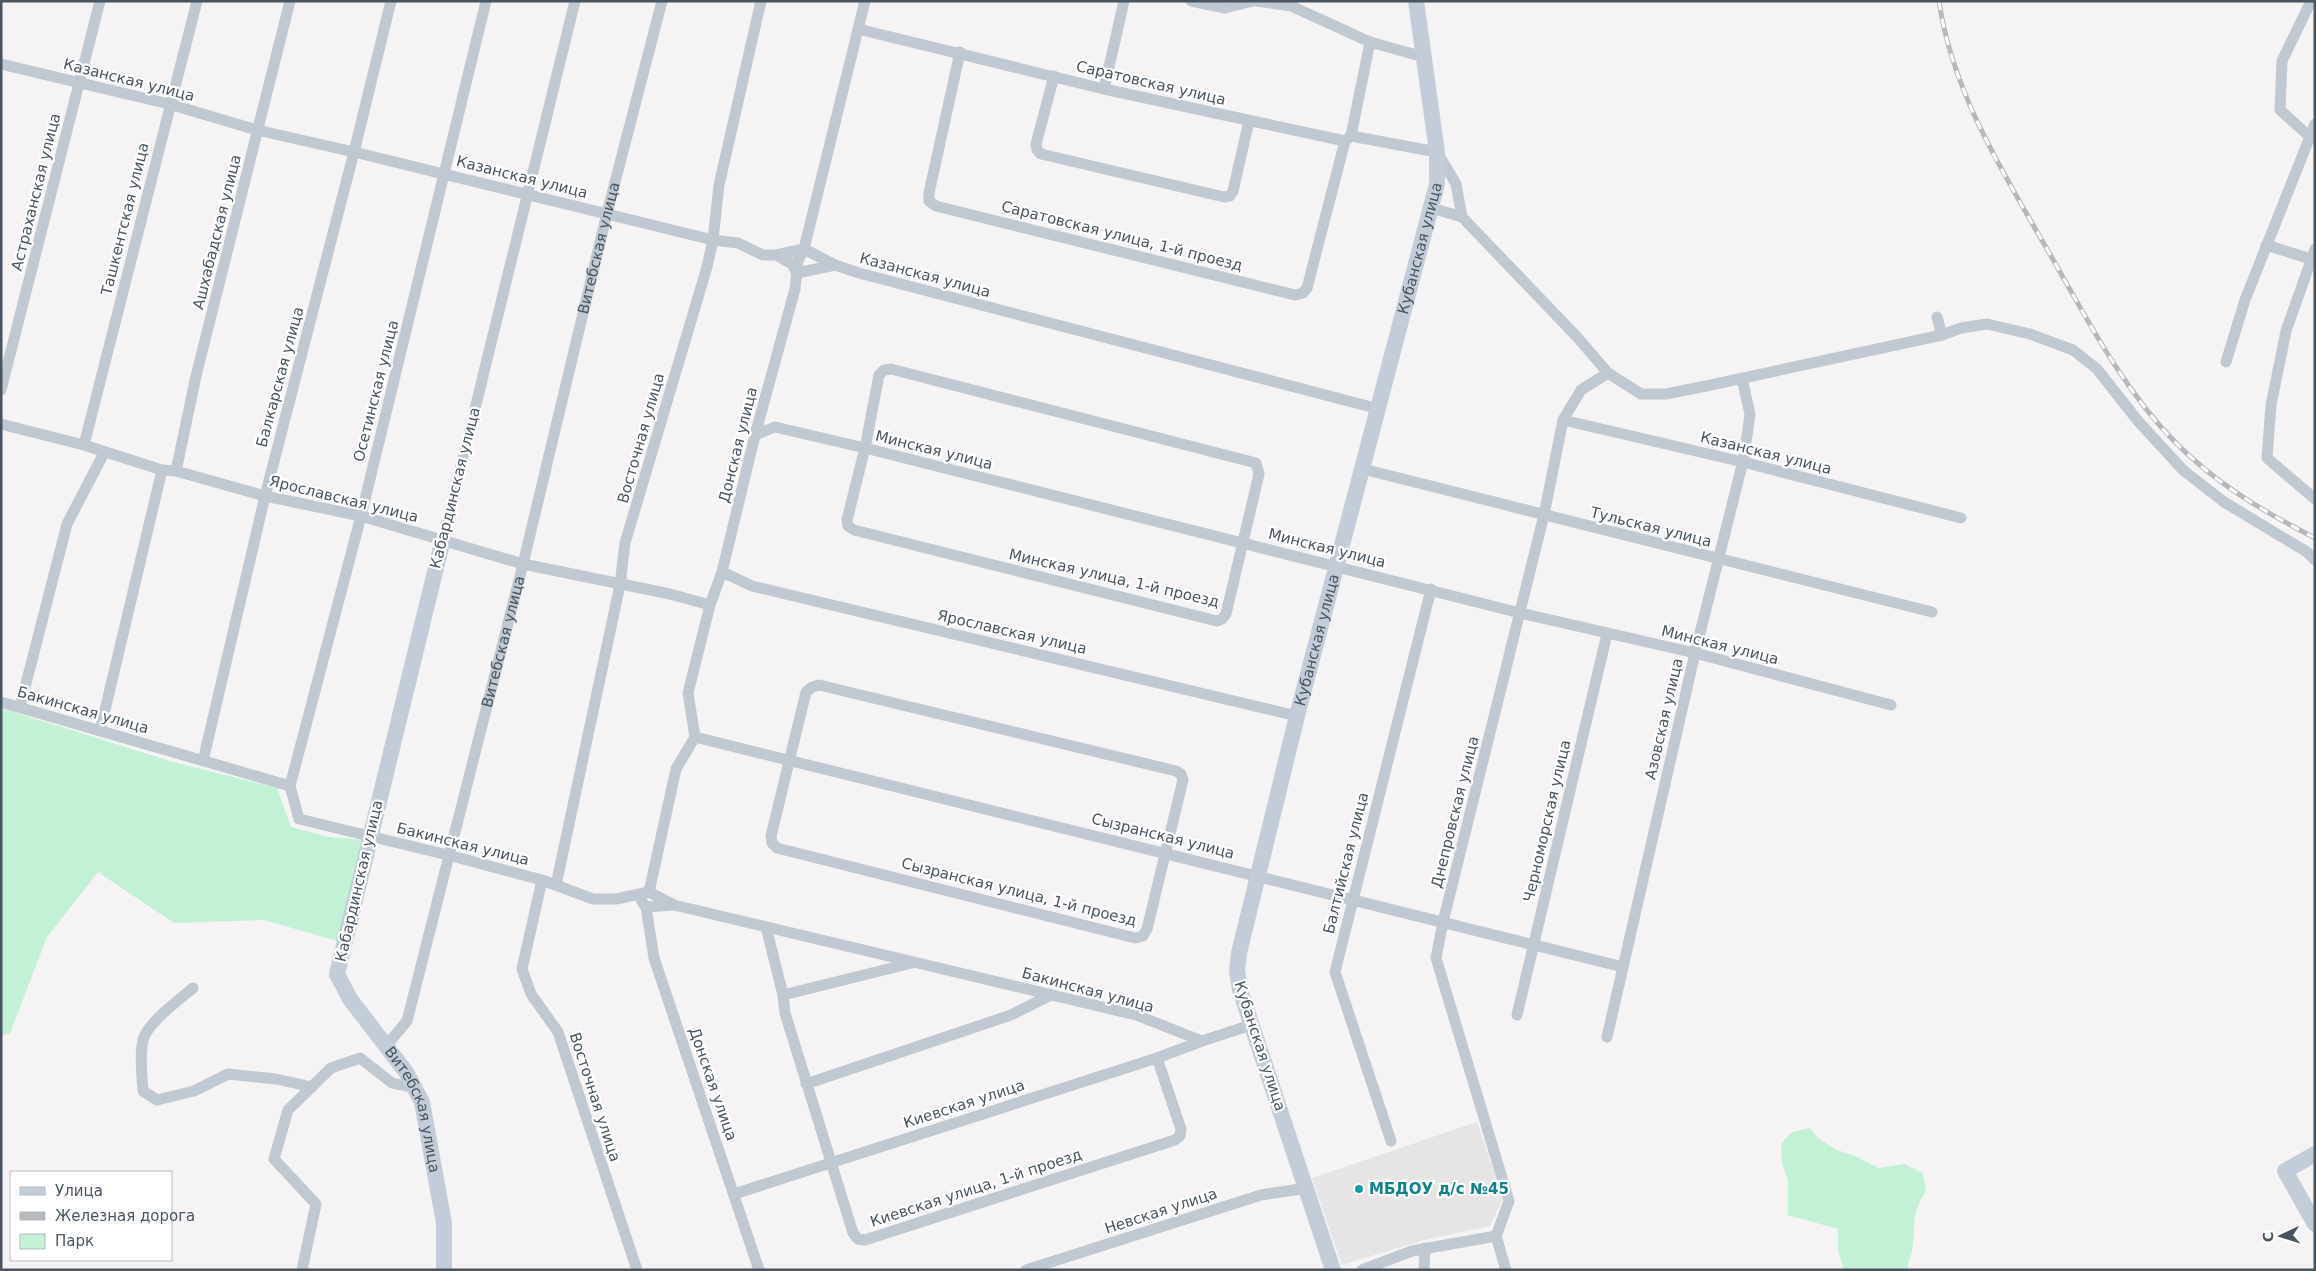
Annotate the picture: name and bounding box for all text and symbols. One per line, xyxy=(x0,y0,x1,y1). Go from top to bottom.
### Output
street label: Казанская улица xyxy=(61,55,197,105)
street label: Саратовская улица xyxy=(1074,57,1228,109)
street label: Астраханская улица xyxy=(8,111,64,273)
street label: Ташкентская улица xyxy=(97,141,153,298)
street label: Казанская улица xyxy=(454,152,590,202)
street label: Ашхабадская улица xyxy=(189,153,245,311)
street label: Витебская улица xyxy=(574,180,624,316)
street label: Кубанская улица xyxy=(1394,180,1446,316)
street label: Саратовская улица, 1-й проезд xyxy=(999,197,1245,275)
street label: Казанская улица xyxy=(858,249,992,301)
street label: Балкарская улица xyxy=(253,305,307,449)
street label: Осетинская улица xyxy=(350,318,402,464)
street label: Восточная улица xyxy=(614,371,668,505)
street label: Донская улица xyxy=(715,385,761,505)
street label: Кабардинская улица xyxy=(426,405,484,571)
street label: Минская улица xyxy=(873,427,995,473)
street label: Казанская улица xyxy=(1698,428,1834,478)
street label: Ярославская улица xyxy=(268,472,420,526)
street label: Тульская улица xyxy=(1588,503,1714,551)
street label: Минская улица xyxy=(1266,525,1388,571)
street label: Минская улица, 1-й проезд xyxy=(1007,545,1221,611)
street label: Кубанская улица xyxy=(1291,572,1343,708)
street label: Витебская улица xyxy=(478,574,529,709)
street label: Ярославская улица xyxy=(935,606,1089,658)
street label: Минская улица xyxy=(1659,622,1781,668)
street label: Азовская улица xyxy=(1641,656,1687,782)
street label: Бакинская улица xyxy=(15,683,151,737)
street label: Днепровская улица xyxy=(1427,734,1483,890)
street label: Черноморская улица xyxy=(1520,738,1574,904)
street label: Балтийская улица xyxy=(1320,790,1372,936)
street label: Кабардинская улица xyxy=(332,798,386,964)
street label: Сызранская улица xyxy=(1090,810,1236,862)
street label: Бакинская улица xyxy=(395,819,531,869)
street label: Сызранская улица, 1-й проезд xyxy=(900,854,1138,930)
street label: Бакинская улица xyxy=(1020,964,1156,1016)
street label: Кубанская улица xyxy=(1230,979,1290,1113)
street label: Донская улица xyxy=(685,1025,741,1143)
street label: Восточная улица xyxy=(566,1030,624,1164)
street label: Витебская улица xyxy=(381,1043,444,1174)
street label: Киевская улица xyxy=(901,1076,1027,1132)
street label: Киевская улица, 1-й проезд xyxy=(868,1145,1084,1231)
legend xyxy=(10,1171,172,1261)
place label: МБДОУ д/с №45 xyxy=(1369,1180,1509,1198)
text: Улица xyxy=(55,1182,103,1200)
marker: МБДОУ д/с №45 xyxy=(1353,1183,1365,1195)
street label: Невская улица xyxy=(1102,1184,1220,1238)
text: Железная дорога xyxy=(55,1207,195,1225)
north arrow xyxy=(2256,1211,2306,1261)
text: С xyxy=(2260,1231,2276,1243)
text: Парк xyxy=(55,1232,94,1250)

